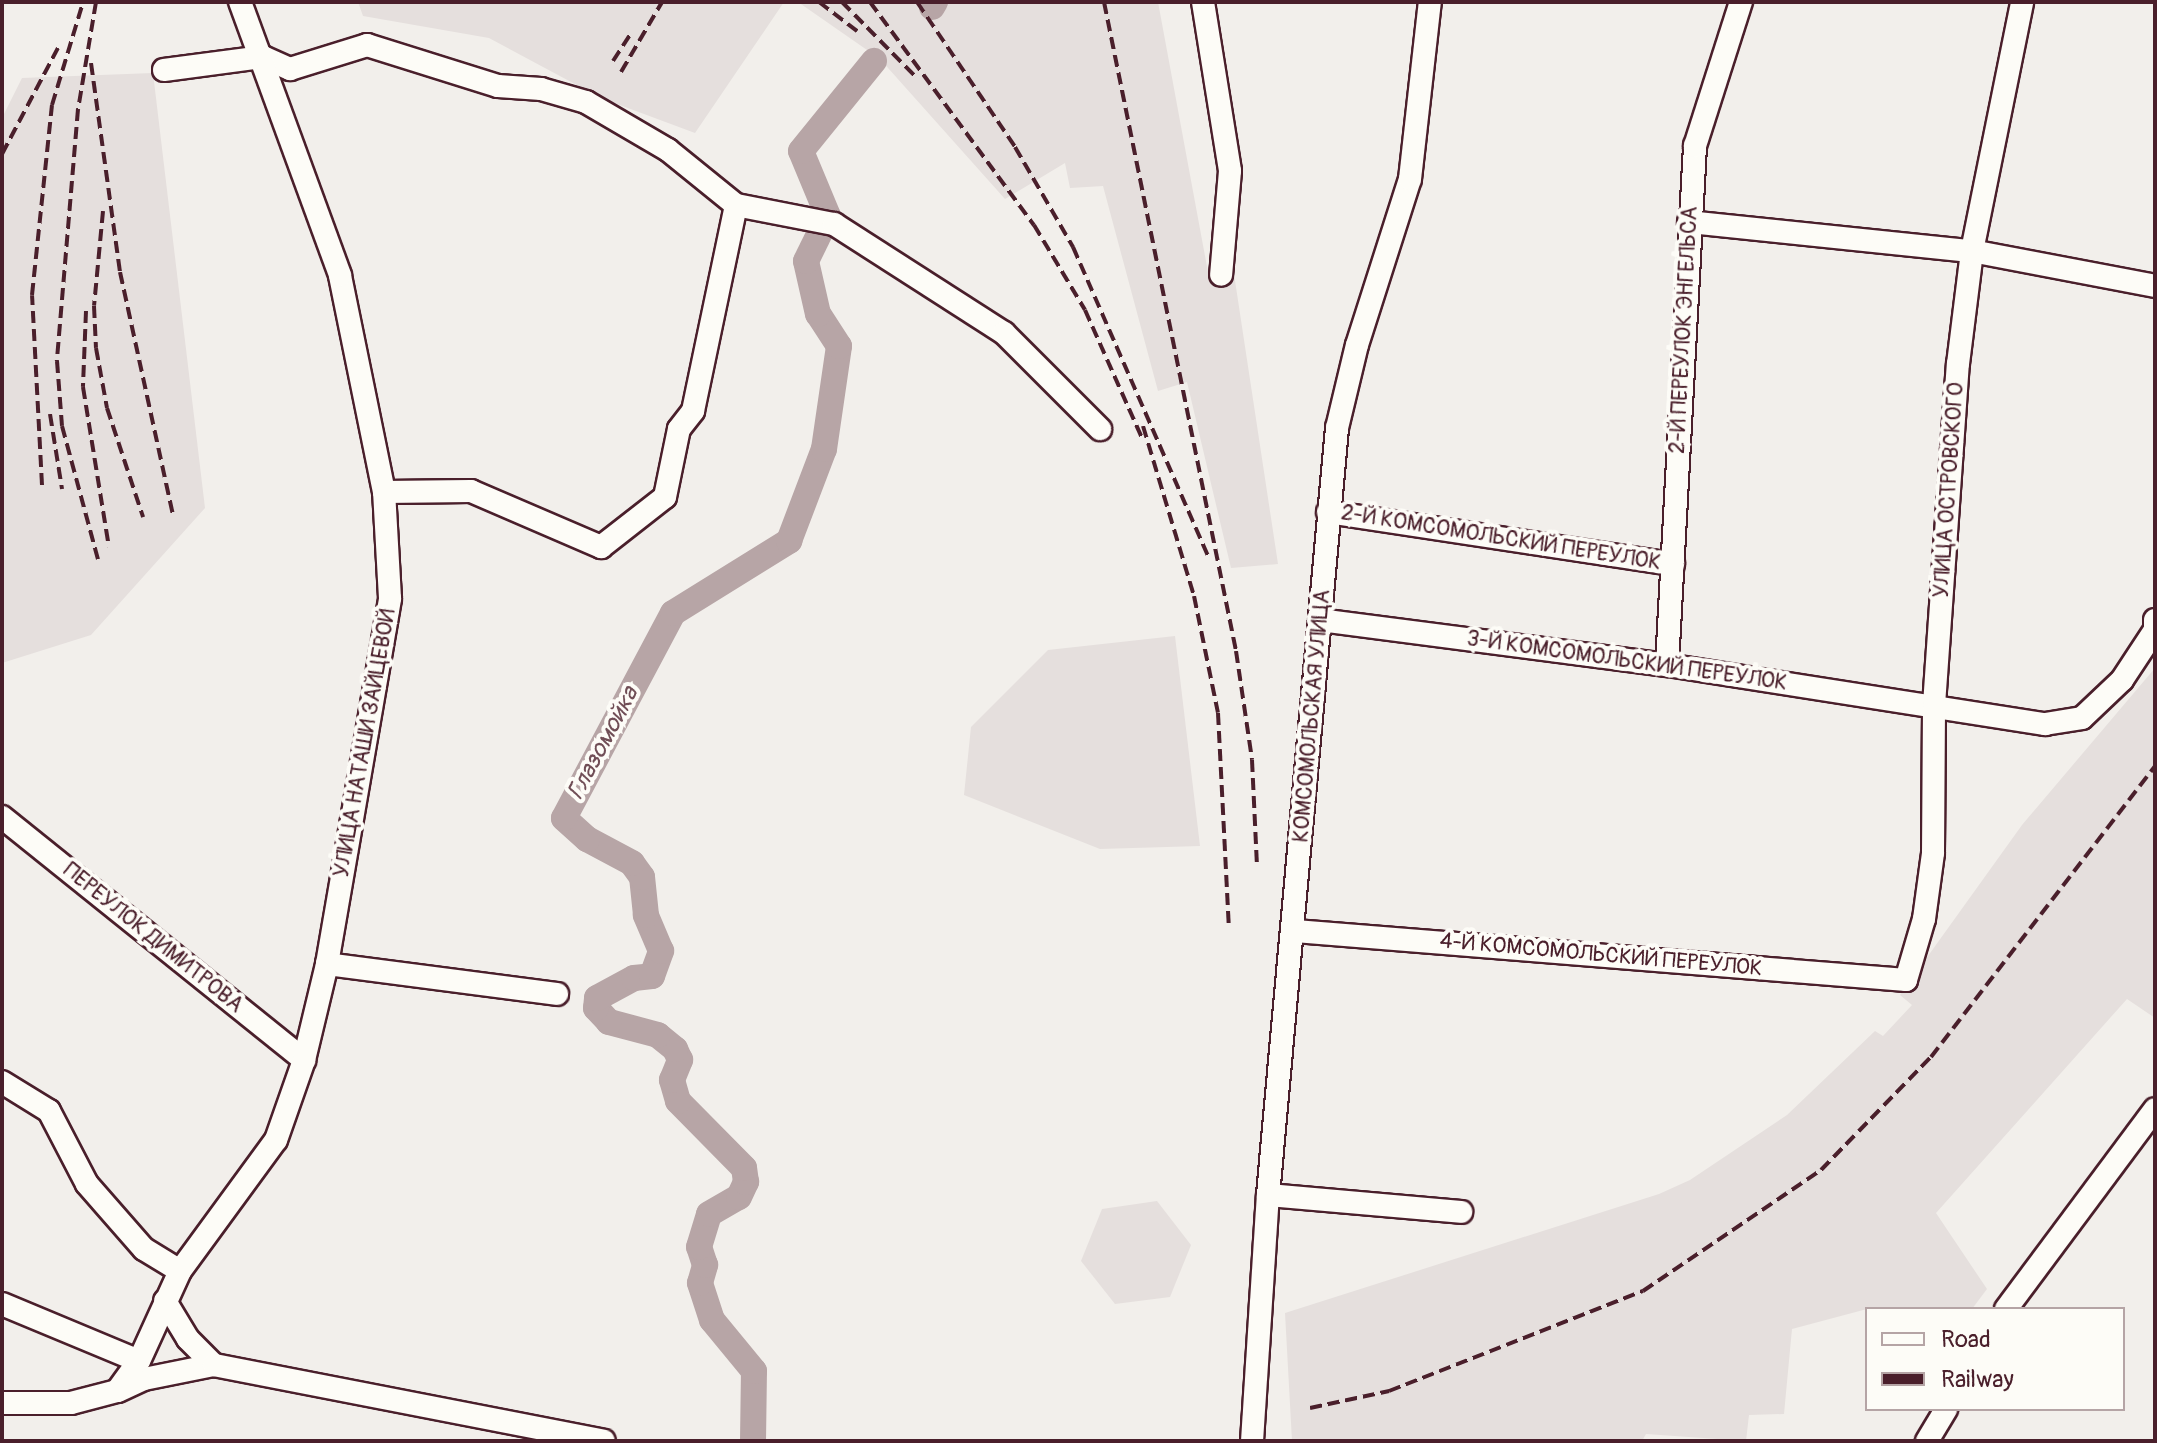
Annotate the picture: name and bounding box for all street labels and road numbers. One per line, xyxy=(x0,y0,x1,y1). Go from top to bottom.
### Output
street label: 2-Й ПЕРЕУЛОК ЭНГЕЛЬСА xyxy=(1664,206,1704,454)
street label: УЛИЦА ОСТРОВСКОГО xyxy=(1928,381,1970,599)
street label: 2-Й КОМСОМОЛЬСКИЙ ПЕРЕУЛОК xyxy=(1339,500,1663,576)
street label: КОМСОМОЛЬСКАЯ УЛИЦА xyxy=(1288,588,1336,844)
street label: УЛИЦА НАТАШИ ЗАЙЦЕВОЙ xyxy=(328,607,402,879)
street label: 3-Й КОМСОМОЛЬСКИЙ ПЕРЕУЛОК xyxy=(1465,625,1789,697)
street label: ПЕРЕУЛОК ДИМИТРОВА xyxy=(58,857,248,1019)
street label: 4-Й КОМСОМОЛЬСКИЙ ПЕРЕУЛОК xyxy=(1439,928,1763,982)

